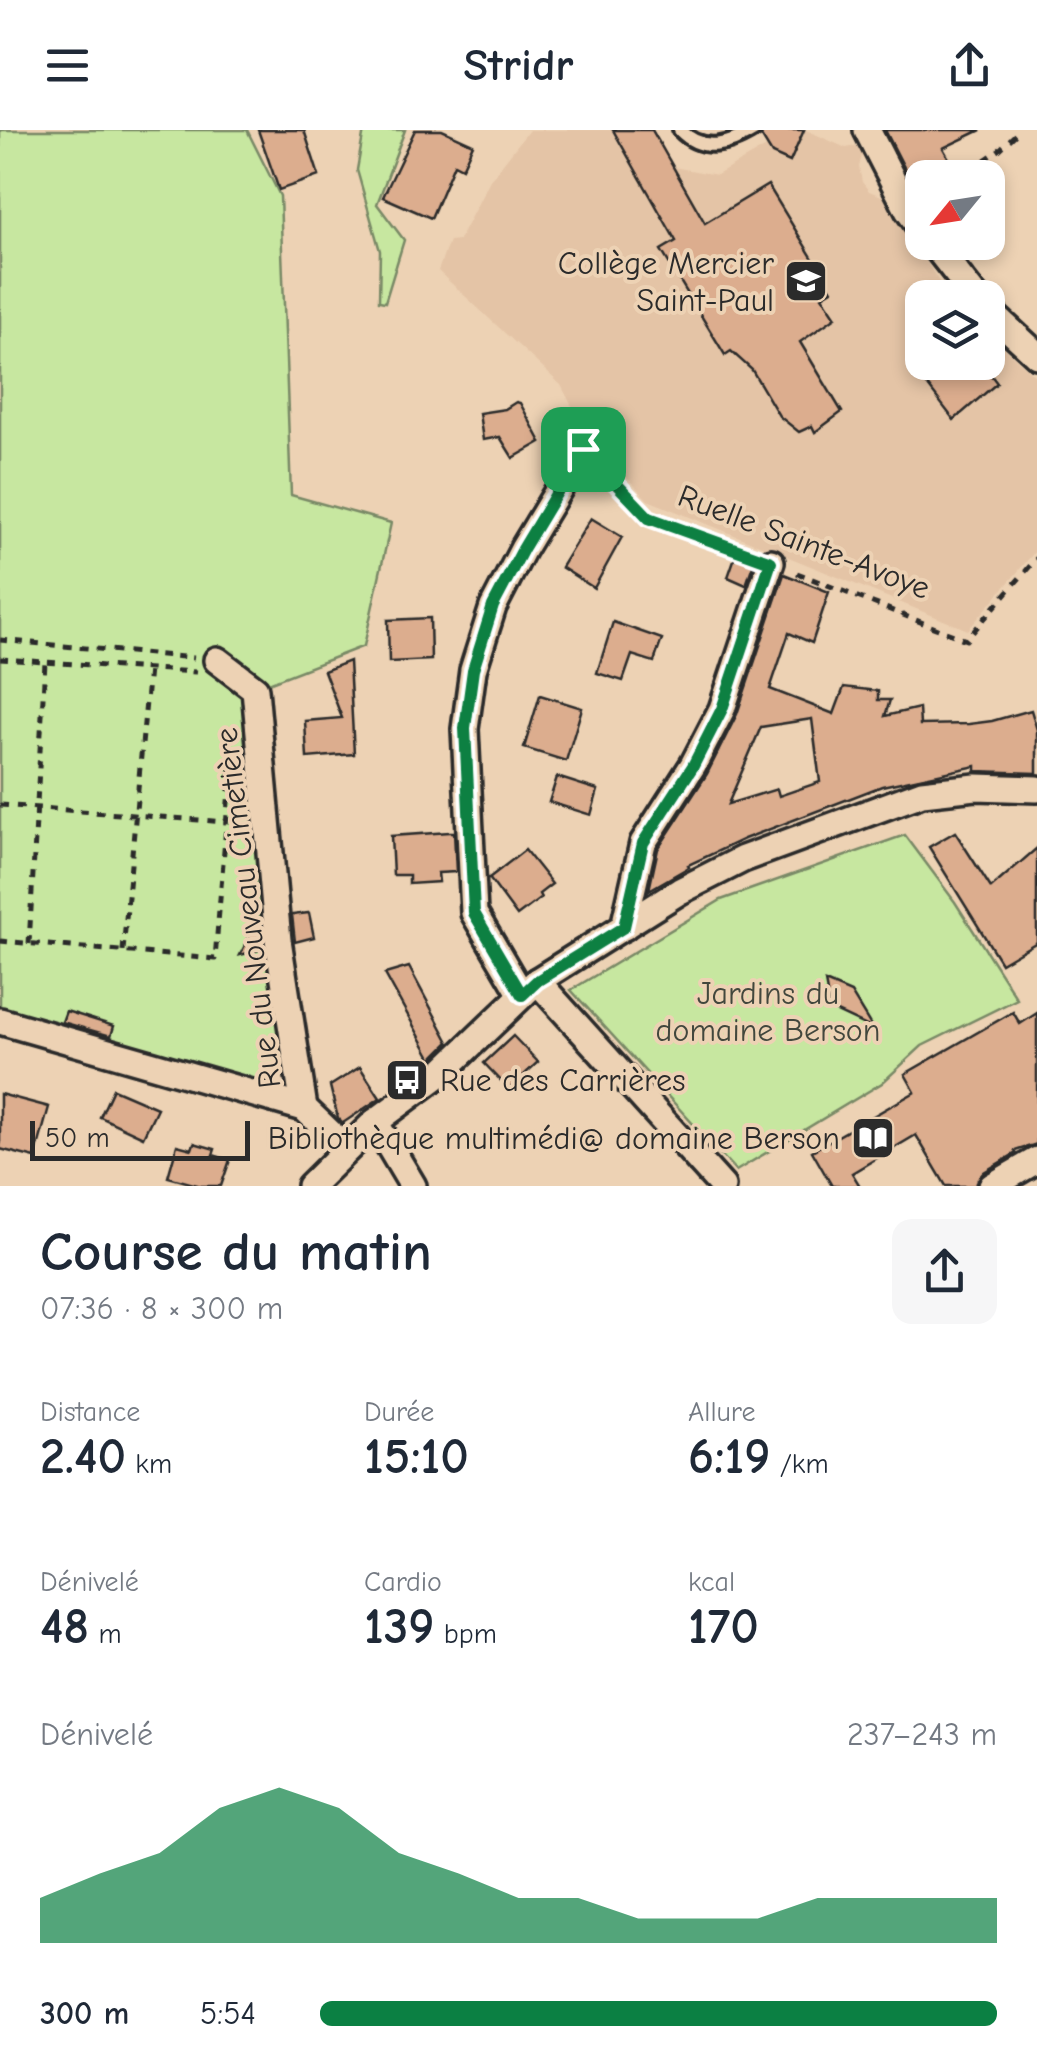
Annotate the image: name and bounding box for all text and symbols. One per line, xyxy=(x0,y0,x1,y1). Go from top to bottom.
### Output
icon: menu xyxy=(40,38,95,93)
icon: share xyxy=(942,38,997,93)
text: Stridr xyxy=(463,39,574,91)
north arrow xyxy=(905,160,1005,260)
map controls xyxy=(905,160,1005,380)
place label: Collège Mercier Saint-Paul xyxy=(558,245,774,319)
school or university icon: Collège Mercier Saint-Paul xyxy=(783,258,829,304)
button: layers xyxy=(905,280,1005,380)
pin xyxy=(541,407,626,492)
icon: arrive xyxy=(556,422,611,477)
street label: Ruelle Sainte-Avoye xyxy=(673,477,935,607)
street label: Rue du Nouveau Cimetière xyxy=(208,726,288,1090)
park label: Jardins du domaine Berson xyxy=(656,975,880,1049)
bus stop icon: Rue des Carrières xyxy=(384,1057,430,1103)
place label: Rue des Carrières xyxy=(440,1062,685,1099)
library icon: Bibliothèque multimédi@ domaine Berson xyxy=(850,1115,896,1161)
scale bar xyxy=(30,1116,250,1160)
place label: Bibliothèque multimédi@ domaine Berson xyxy=(268,1120,840,1157)
text: 50 m xyxy=(45,1122,110,1154)
button: share xyxy=(892,1219,997,1324)
text: Course du matin xyxy=(40,1220,432,1284)
text: 07:36 · 8 × 300 m xyxy=(40,1290,283,1327)
text: Distance xyxy=(40,1396,140,1428)
text: Durée xyxy=(364,1396,434,1428)
text: Allure xyxy=(688,1396,755,1428)
text: 2.40 xyxy=(40,1428,126,1486)
text: 15:10 xyxy=(364,1428,469,1486)
text: 6:19 xyxy=(688,1428,770,1486)
text: km xyxy=(126,1448,172,1480)
text: /km xyxy=(770,1448,829,1480)
text: Dénivelé xyxy=(40,1566,139,1598)
text: Cardio xyxy=(364,1566,442,1598)
text: kcal xyxy=(688,1566,735,1598)
text: 48 xyxy=(40,1598,89,1656)
text: 139 xyxy=(364,1598,434,1656)
text: 170 xyxy=(688,1598,759,1656)
text: m xyxy=(89,1618,122,1650)
text: bpm xyxy=(434,1618,497,1650)
text: Dénivelé xyxy=(40,1716,153,1753)
text: 237–243 m xyxy=(847,1716,997,1753)
text: 300 m xyxy=(40,1995,129,2032)
text: 5:54 xyxy=(200,1995,256,2032)

